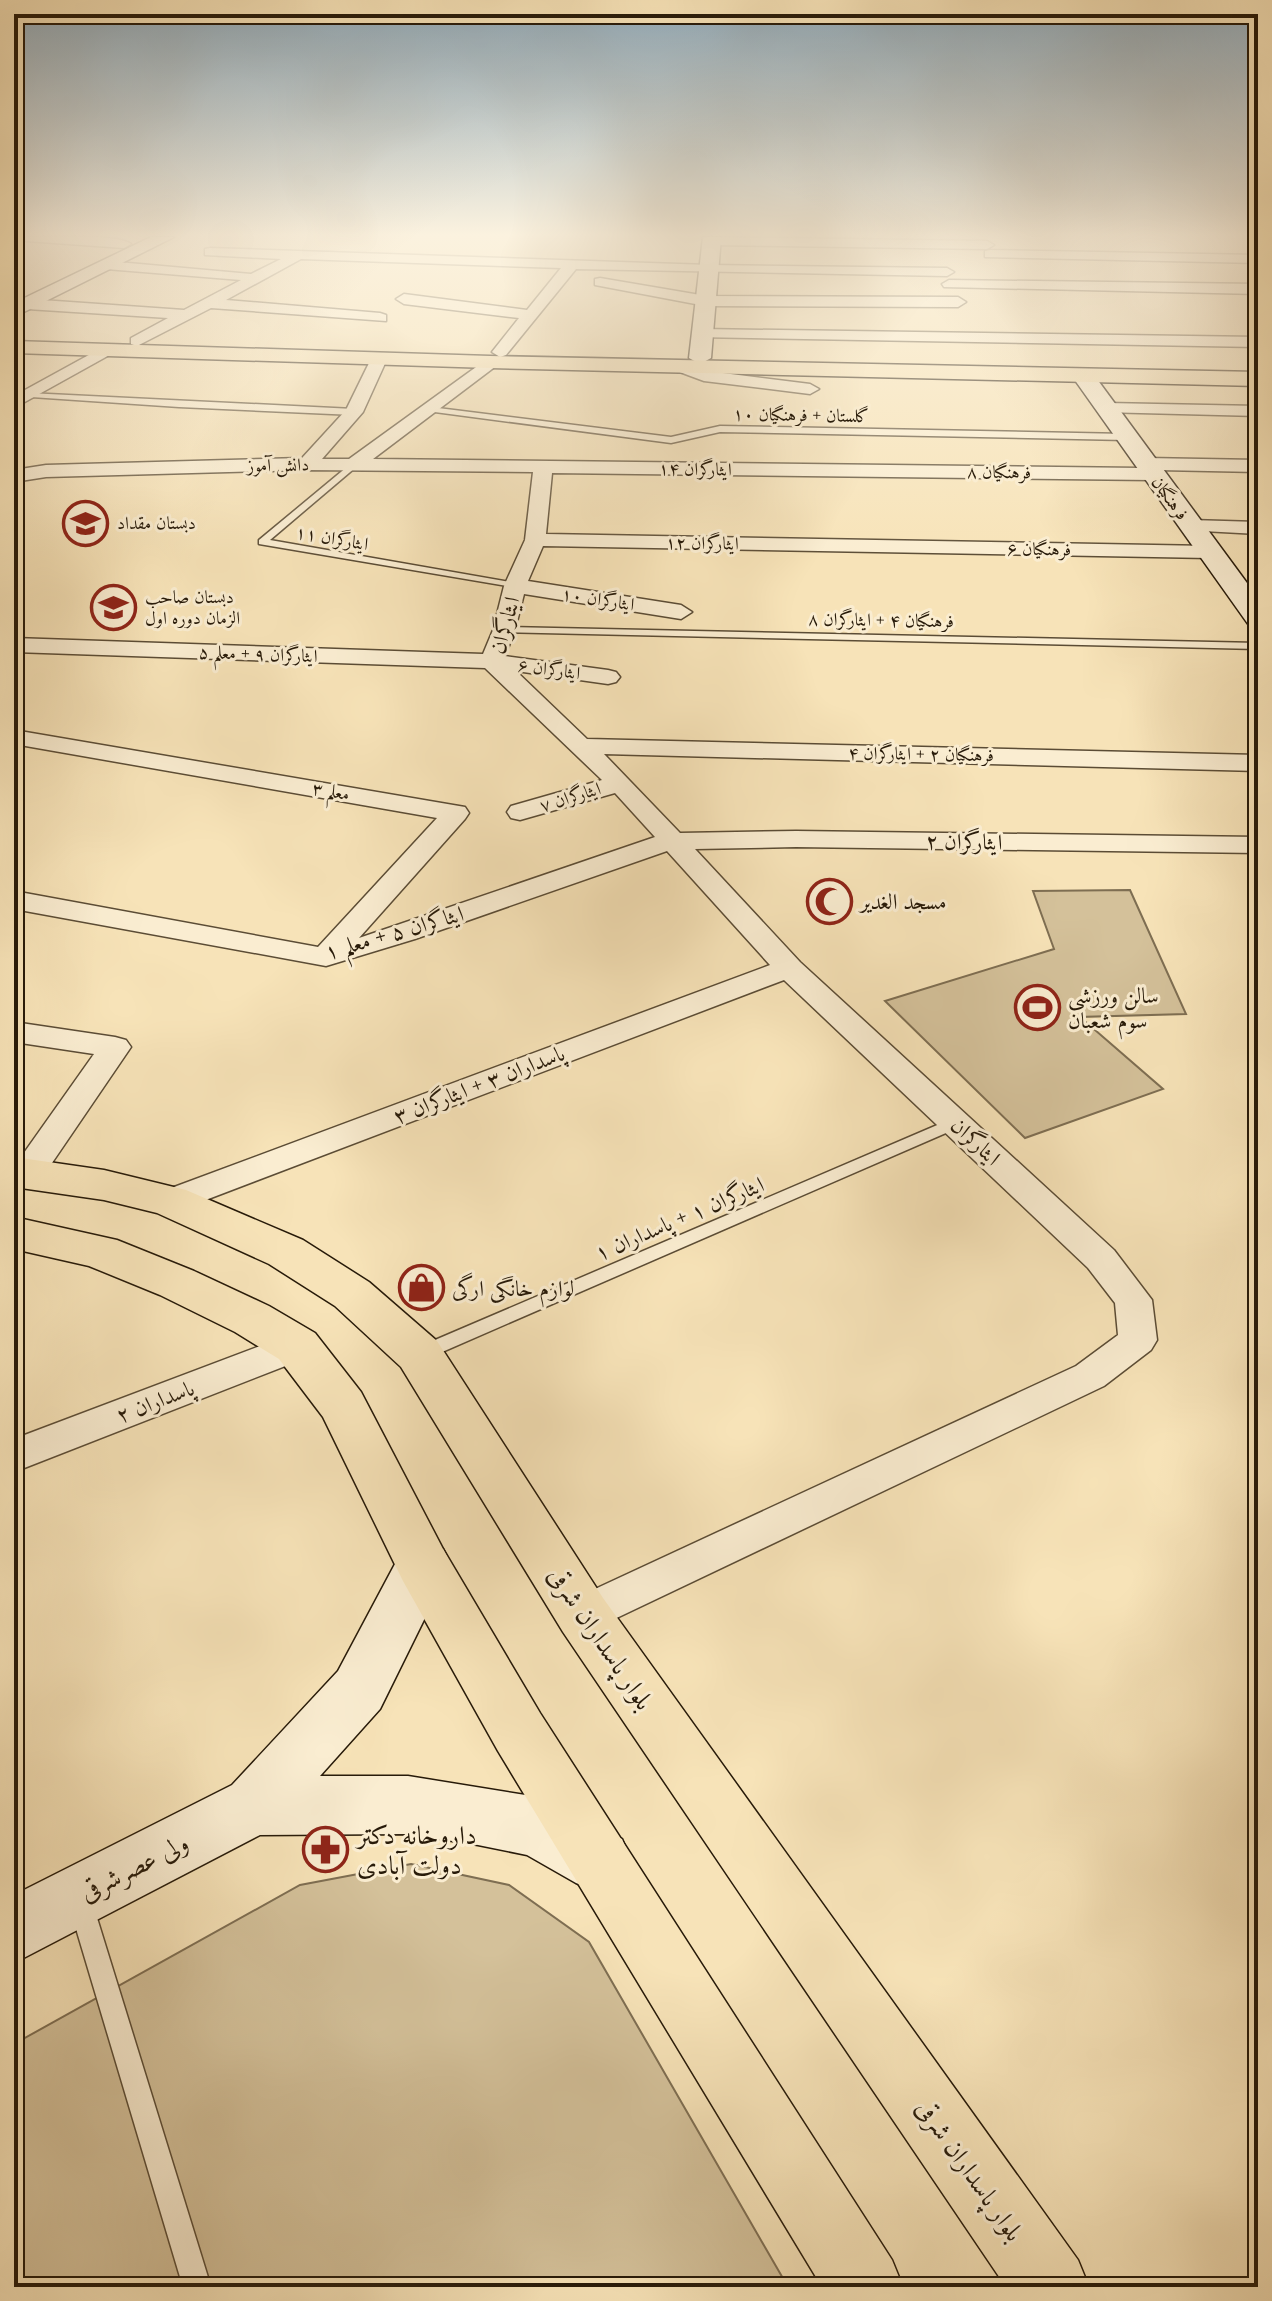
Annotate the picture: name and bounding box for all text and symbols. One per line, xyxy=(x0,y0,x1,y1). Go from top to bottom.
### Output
street label: گلستان + فرهنگیان ۱۰ xyxy=(733,403,869,428)
street label: دانش آموز xyxy=(245,453,309,478)
street label: ایثارگران ۱۴ xyxy=(658,456,732,482)
street label: فرهنگیان ۸ xyxy=(967,460,1031,485)
street label: فرهنگیان xyxy=(1146,472,1193,525)
school or university icon: دبستان مقداد xyxy=(62,499,110,547)
place label: دبستان مقداد xyxy=(117,512,196,534)
street label: ایثارگران ۱۱ xyxy=(294,520,370,556)
street label: ایثارگران ۱۲ xyxy=(665,530,739,556)
street label: فرهنگیان ۶ xyxy=(1007,537,1071,562)
street label: ایثارگران ۱۰ xyxy=(560,581,636,617)
school or university icon: دبستان صاحب الزمان دوره اول xyxy=(90,583,138,631)
place label: دبستان صاحب الزمان دوره اول xyxy=(145,586,240,629)
street label: ایثارگران xyxy=(483,593,525,657)
street label: فرهنگیان ۴ + ایثارگران ۸ xyxy=(808,607,954,633)
street label: ایثارگران ۹ + معلم ۵ xyxy=(198,640,318,674)
street label: ایثارگران ۶ xyxy=(516,653,582,685)
street label: فرهنگیان ۲ + ایثارگران ۴ xyxy=(848,741,994,767)
street label: ایثارگران ۷ xyxy=(536,776,604,818)
street label: معلم ۳ xyxy=(309,777,351,812)
street label: ایثارگران ۲ xyxy=(925,826,1003,856)
mosque icon: مسجد الغدیر xyxy=(805,877,853,925)
place label: مسجد الغدیر xyxy=(858,888,947,915)
street label: ایثاگران ۵ + معلم ۱ xyxy=(321,899,469,974)
place label: سالن ورزشی سوم شعبان xyxy=(1068,982,1159,1040)
sports icon: سالن ورزشی سوم شعبان xyxy=(1013,984,1061,1032)
street label: پاسداران ۳ + ایثارگران ۳ xyxy=(389,1038,571,1132)
street label: ایثارگران xyxy=(945,1111,1007,1171)
street label: ایثارگران ۱ + پاسداران ۱ xyxy=(590,1170,769,1269)
shop icon: لوازم خانگی ارگی xyxy=(397,1264,445,1312)
place label: لوازم خانگی ارگی xyxy=(452,1272,574,1308)
street label: پاسداران ۲ xyxy=(112,1374,201,1432)
street label: بلوار پاسداران شرقی xyxy=(539,1560,661,1717)
place label: داروخانه دکتر دولت آبادی xyxy=(354,1819,477,1881)
street label: ولی عصرشرقی xyxy=(74,1826,194,1909)
pharmacy icon: داروخانه دکتر دولت آبادی xyxy=(302,1826,350,1874)
street label: بلوار پاسداران شرقی xyxy=(907,2093,1031,2249)

